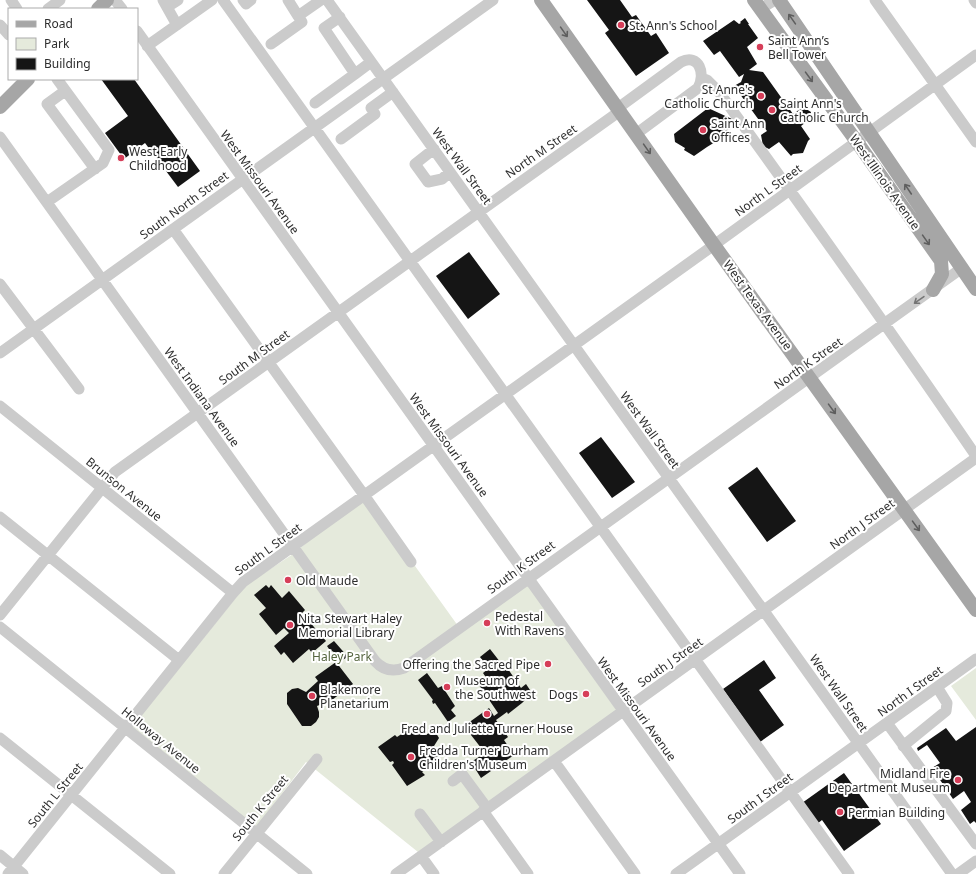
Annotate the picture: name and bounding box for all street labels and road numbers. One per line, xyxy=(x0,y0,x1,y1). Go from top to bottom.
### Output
street label: North M Street xyxy=(502,120,581,182)
street label: West Wall Street xyxy=(428,124,496,208)
street label: West Missouri Avenue xyxy=(217,127,304,237)
street label: West Illinois Avenue xyxy=(846,131,925,233)
street label: North L Street xyxy=(731,159,806,220)
street label: South North Street xyxy=(136,167,232,243)
street label: West Texas Avenue xyxy=(720,257,797,354)
street label: South M Street xyxy=(215,325,293,388)
street label: North K Street xyxy=(770,333,846,393)
street label: West Indiana Avenue xyxy=(160,344,244,450)
street label: West Wall Street xyxy=(616,388,684,472)
street label: West Missouri Avenue xyxy=(406,390,493,500)
street label: Brunson Avenue xyxy=(82,453,166,525)
street label: North J Street xyxy=(826,494,898,553)
street label: South L Street xyxy=(231,519,306,579)
street label: South K Street xyxy=(484,536,559,597)
street label: South J Street xyxy=(634,633,707,691)
street label: West Wall Street xyxy=(806,651,873,736)
street label: West Missouri Avenue xyxy=(594,654,681,764)
street label: North I Street xyxy=(874,661,947,720)
street label: Holloway Avenue xyxy=(118,703,204,777)
street label: South L Street xyxy=(24,758,87,831)
street label: South I Street xyxy=(724,768,797,827)
street label: South K Street xyxy=(228,771,292,845)

